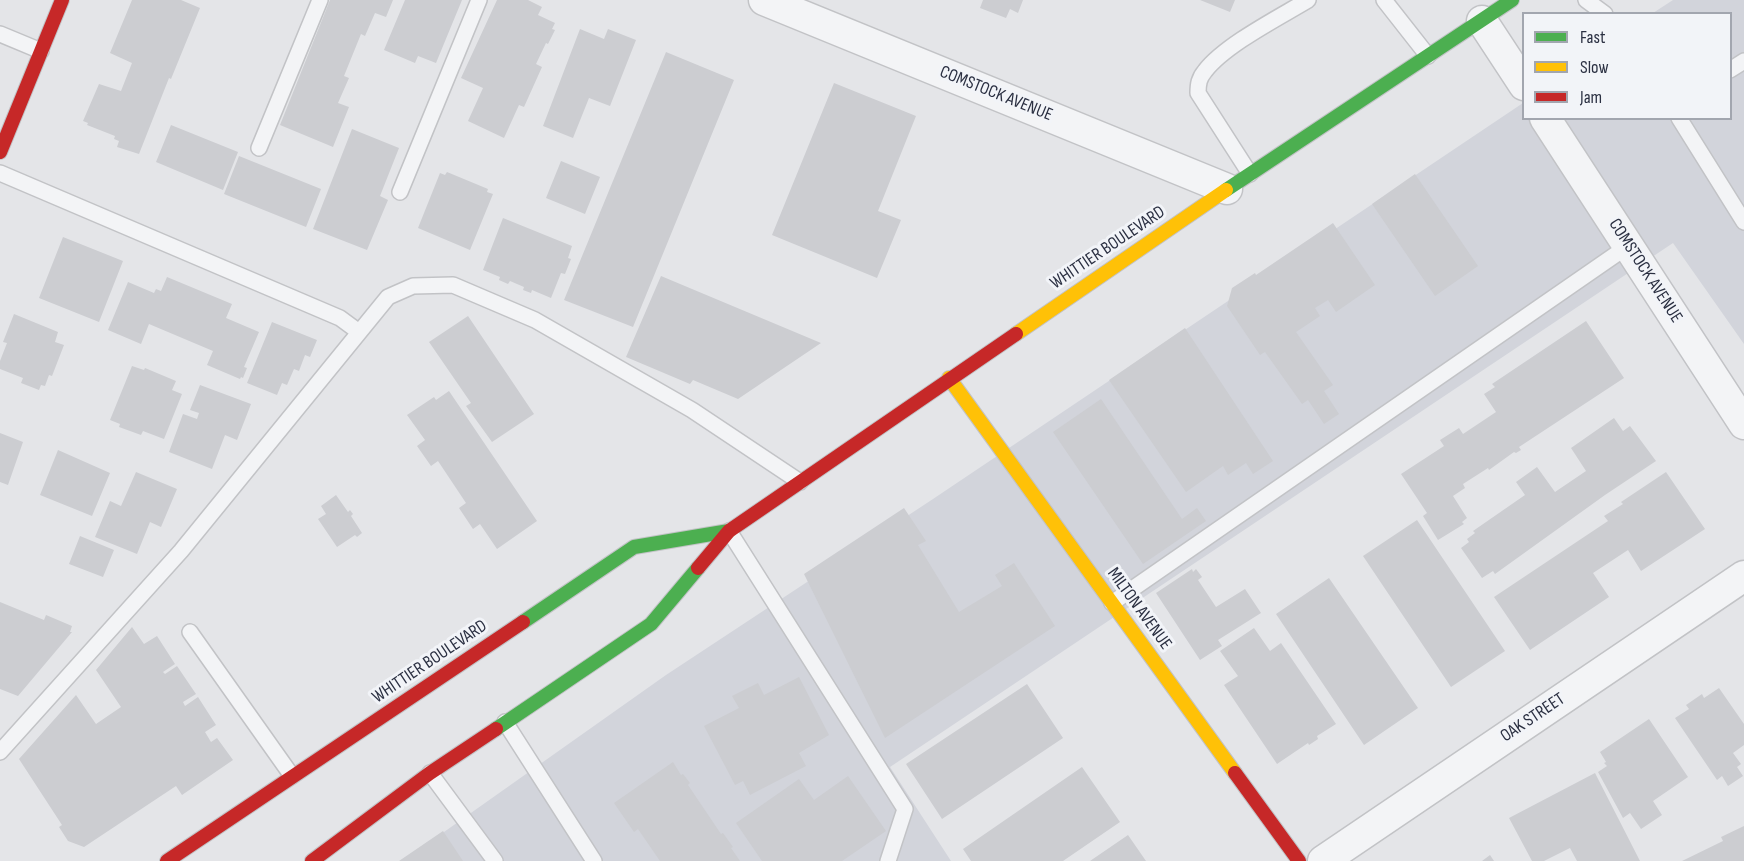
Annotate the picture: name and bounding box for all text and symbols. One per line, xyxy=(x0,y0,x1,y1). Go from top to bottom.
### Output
legend xyxy=(1522,12,1732,120)
text: Fast xyxy=(1580,27,1605,48)
text: Slow xyxy=(1580,57,1609,78)
street label: COMSTOCK AVENUE xyxy=(936,62,1056,126)
text: Jam xyxy=(1580,87,1602,108)
street label: WHITTIER BOULEVARD xyxy=(1047,202,1169,294)
street label: COMSTOCK AVENUE xyxy=(1603,215,1687,327)
street label: MILTON AVENUE xyxy=(1102,564,1176,654)
street label: WHITTIER BOULEVARD xyxy=(369,616,491,708)
street label: OAK STREET xyxy=(1497,689,1569,747)

